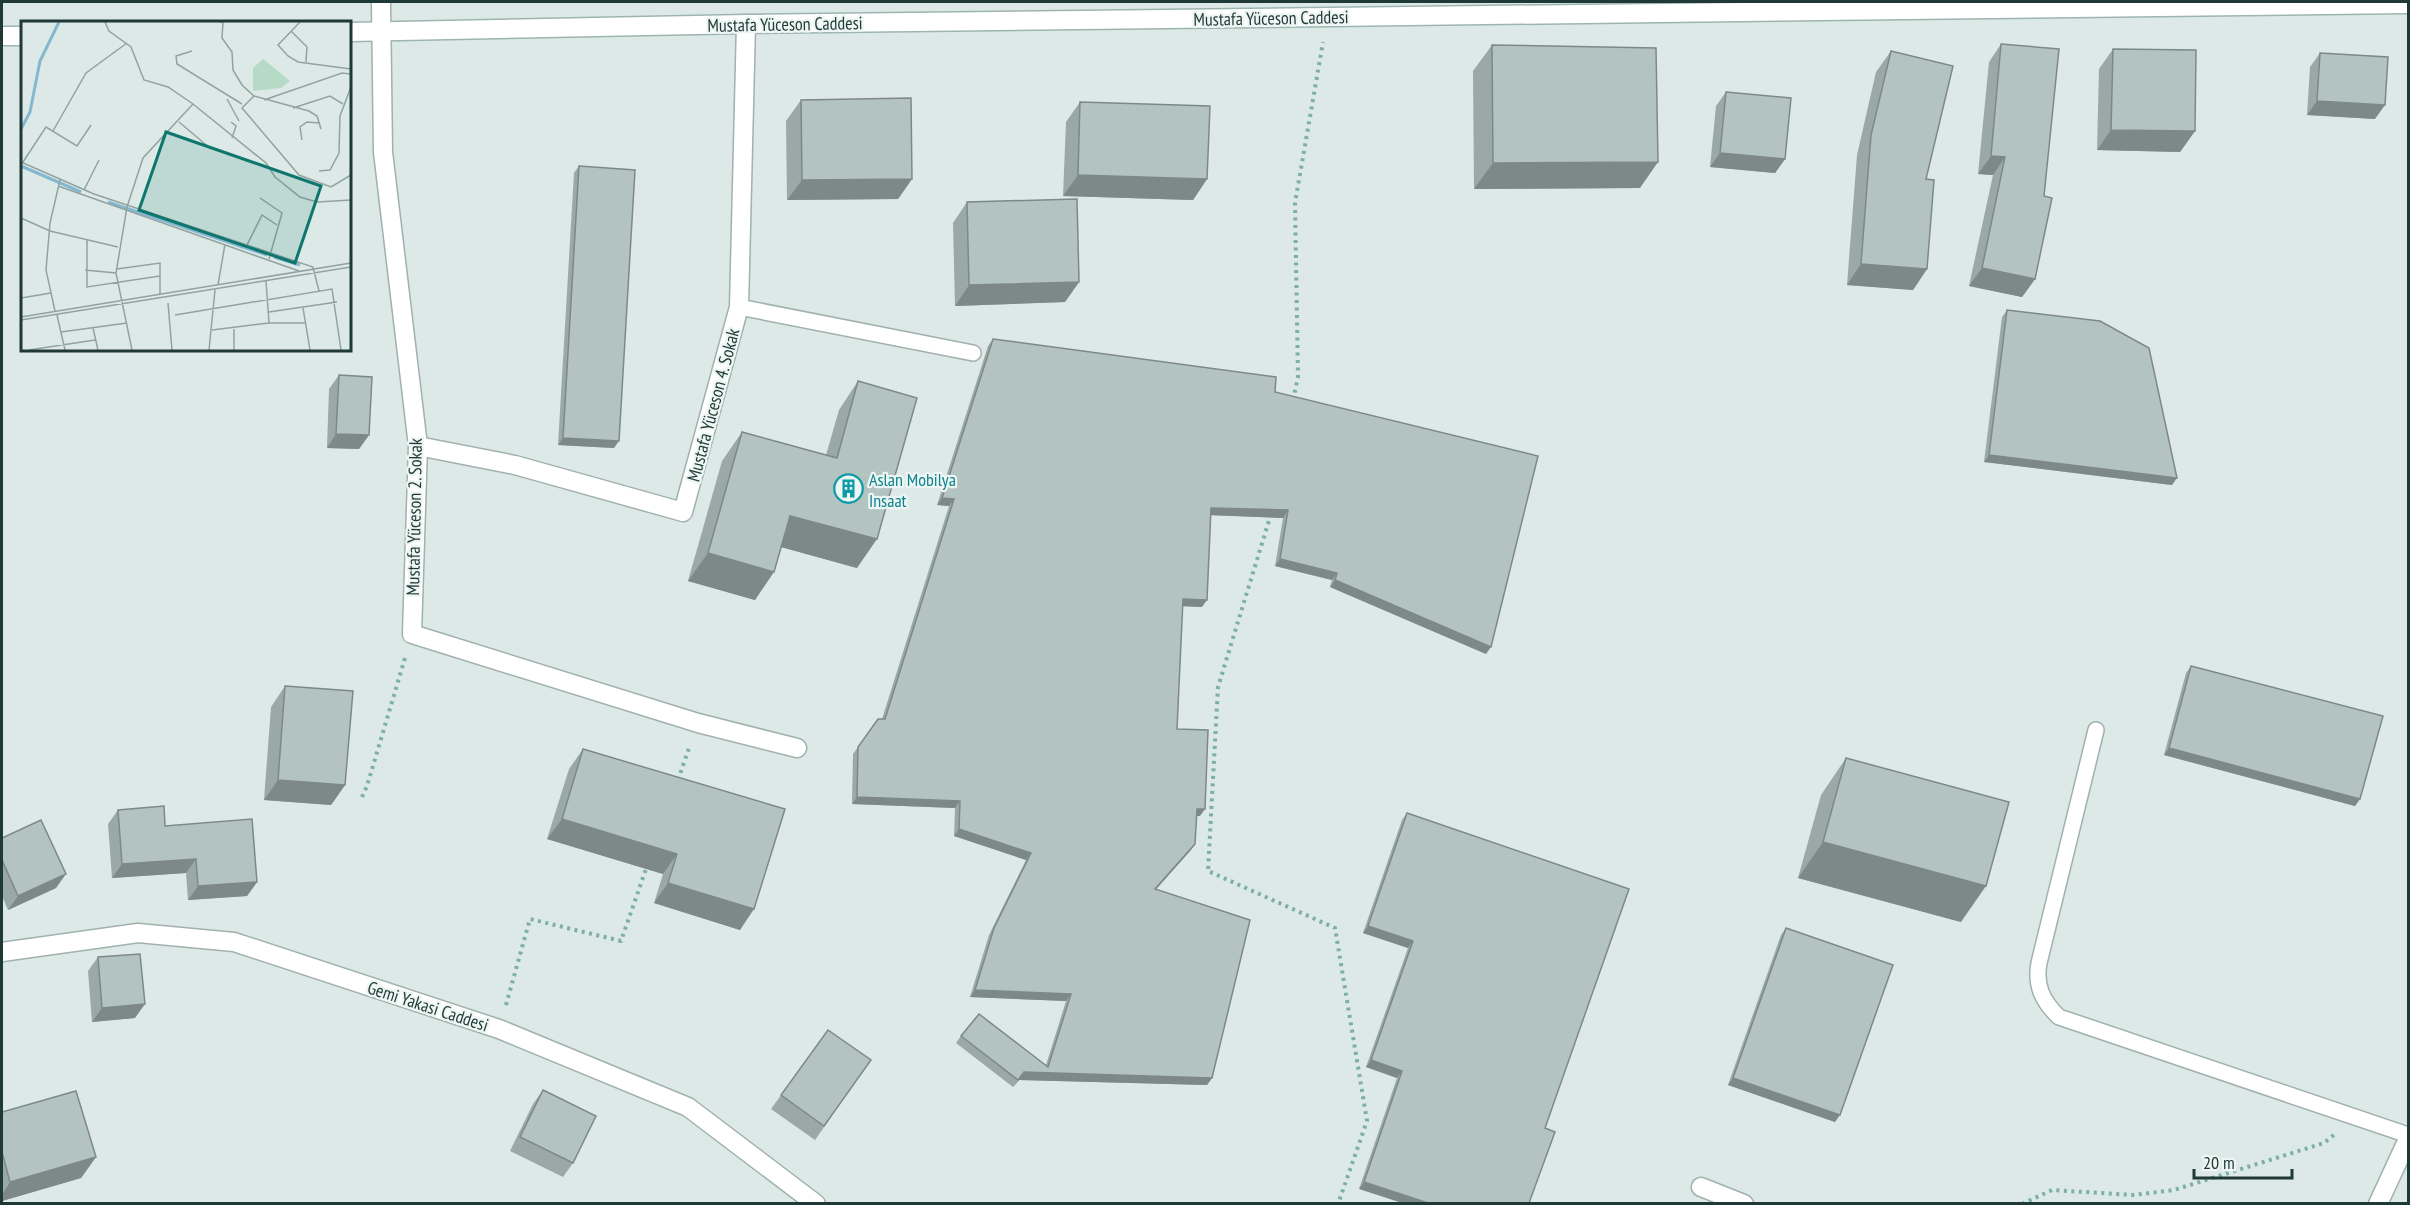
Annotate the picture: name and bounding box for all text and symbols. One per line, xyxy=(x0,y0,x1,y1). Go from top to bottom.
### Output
street label: Mustafa Yüceson Caddesi xyxy=(1193,5,1349,31)
street label: Mustafa Yüceson Caddesi xyxy=(707,11,863,37)
inset map xyxy=(21,21,351,351)
street label: Mustafa Yüceson 4. Sokak xyxy=(682,326,744,484)
street label: Mustafa Yüceson 2. Sokak xyxy=(401,438,427,596)
place label: Aslan Mobilya Insaat xyxy=(869,468,956,512)
building icon: Aslan Mobilya Insaat xyxy=(832,473,864,505)
street label: Gemi Yakasi Caddesi xyxy=(365,976,491,1036)
scale bar xyxy=(2194,1142,2292,1180)
text: 20 m xyxy=(2203,1151,2235,1174)

